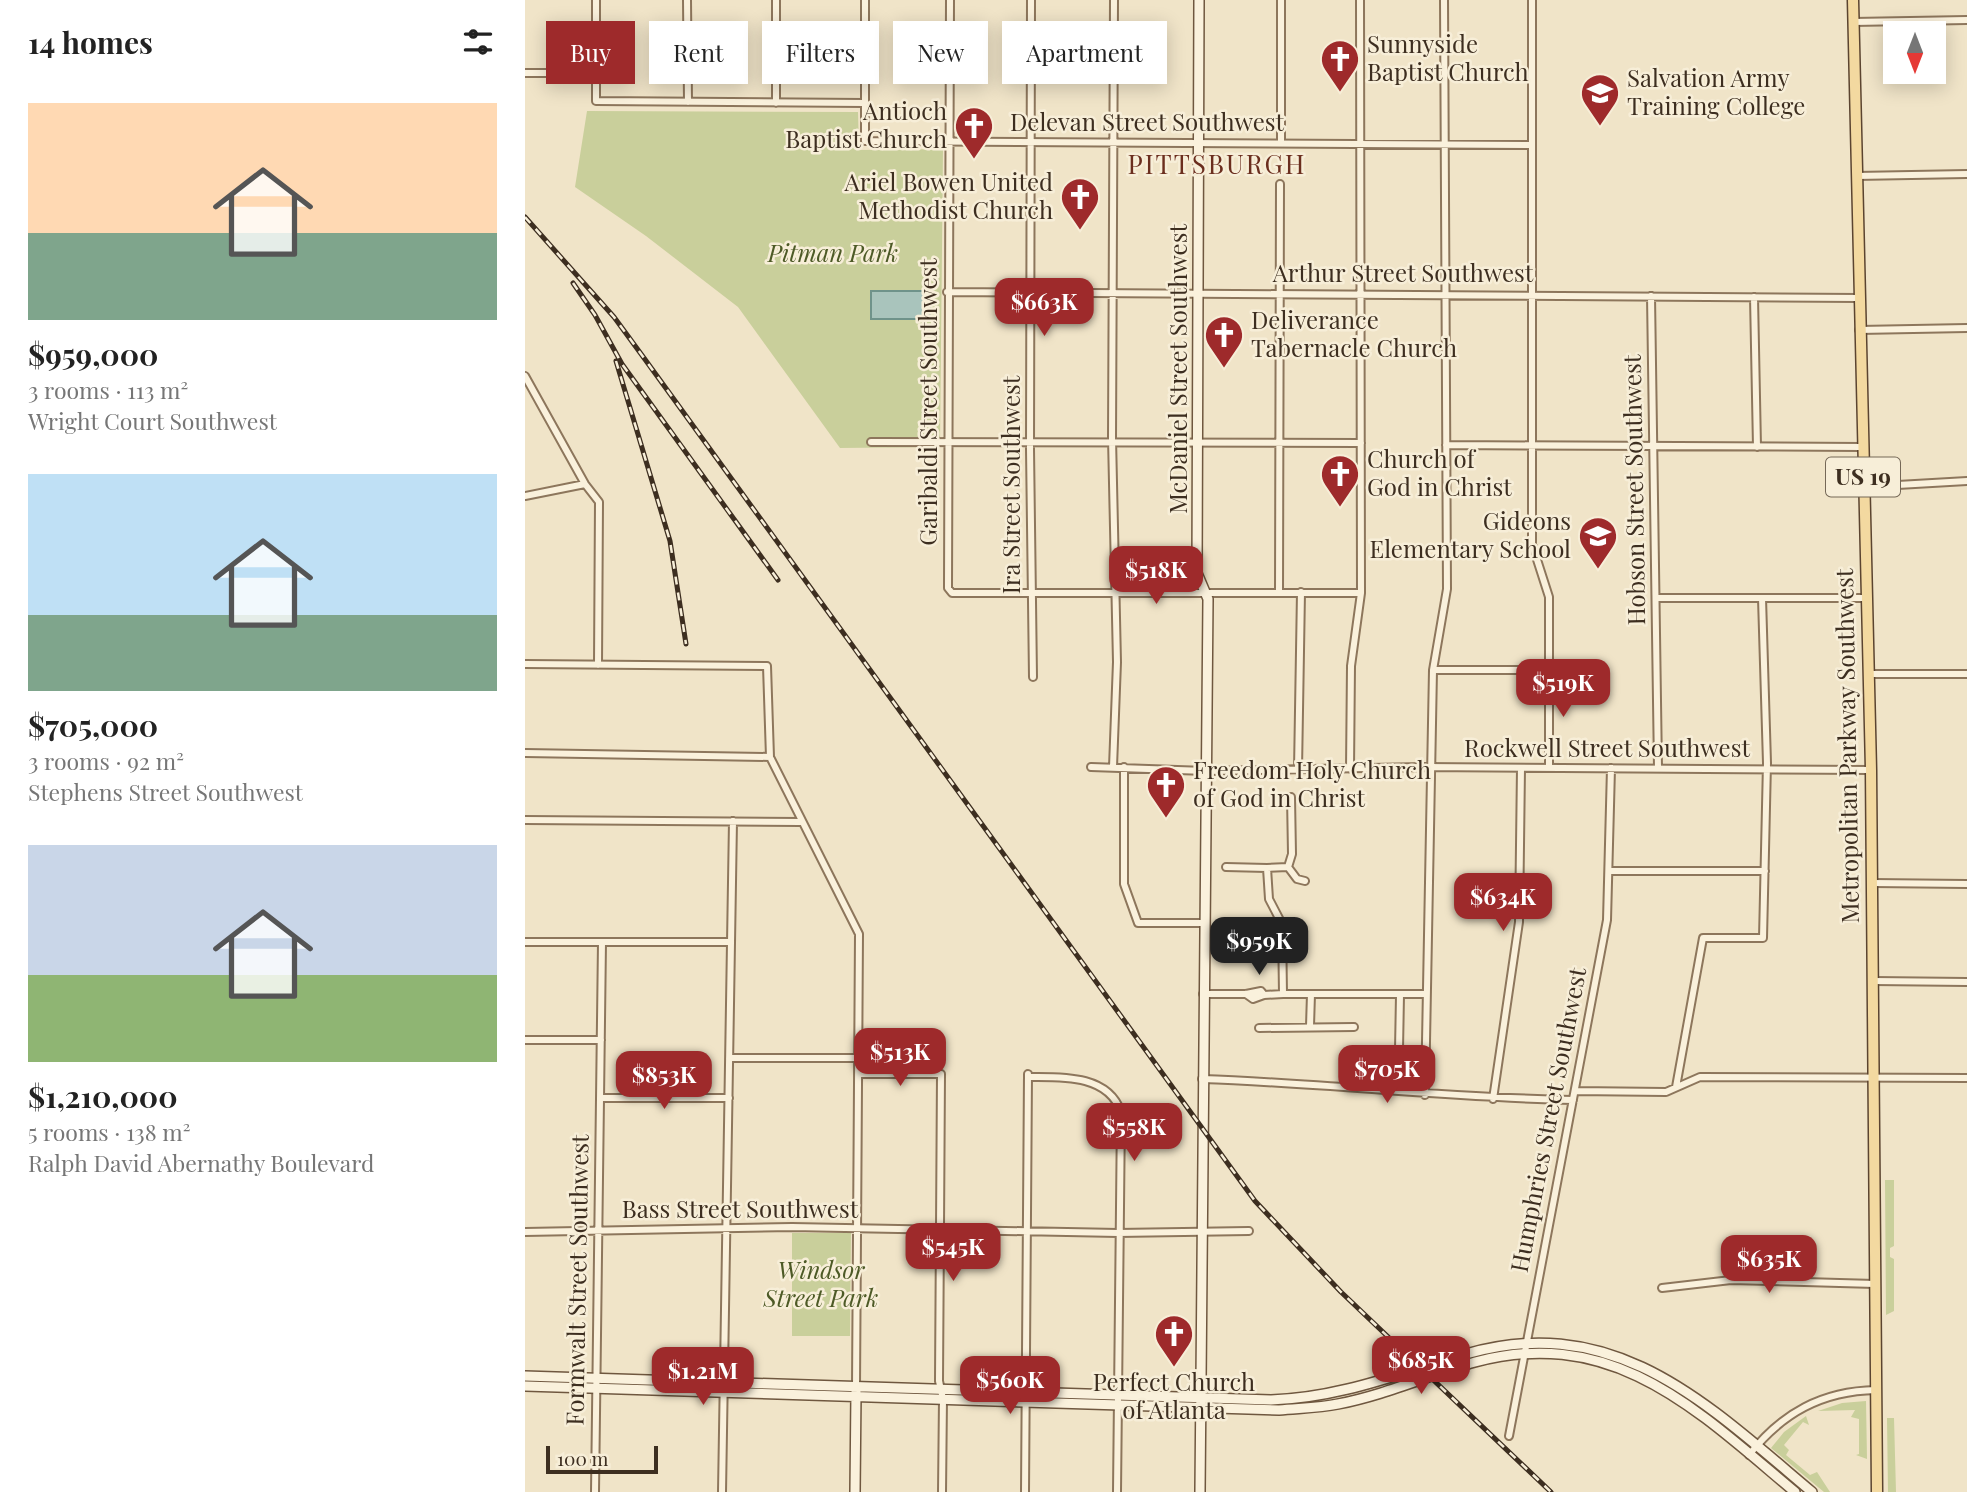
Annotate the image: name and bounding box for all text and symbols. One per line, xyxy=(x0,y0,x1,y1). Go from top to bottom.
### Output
chip: Buy xyxy=(546,21,635,84)
chip: Rent xyxy=(649,21,748,84)
chip: Filters xyxy=(762,21,879,84)
chip: New xyxy=(893,21,988,84)
chip: Apartment xyxy=(1002,21,1167,84)
north arrow xyxy=(1883,21,1946,84)
map controls xyxy=(1883,21,1946,84)
text: 14 homes xyxy=(28,22,153,62)
icon: filters xyxy=(459,23,497,61)
place label: Sunnyside Baptist Church xyxy=(1367,27,1529,87)
church icon: Sunnyside Baptist Church xyxy=(1319,38,1361,93)
place label: Salvation Army Training College xyxy=(1627,61,1805,121)
school or university icon: Salvation Army Training College xyxy=(1579,72,1621,127)
place label: Antioch Baptist Church xyxy=(785,94,947,154)
church icon: Antioch Baptist Church xyxy=(953,105,995,160)
street label: Delevan Street Southwest xyxy=(1010,105,1285,137)
district label: PITTSBURGH xyxy=(1128,146,1306,181)
icon: home xyxy=(200,149,326,275)
place label: Ariel Bowen United Methodist Church xyxy=(844,165,1053,225)
church icon: Ariel Bowen United Methodist Church xyxy=(1059,176,1101,231)
street label: McDaniel Street Southwest xyxy=(1161,224,1193,514)
park label: Pitman Park xyxy=(767,236,898,268)
street label: Arthur Street Southwest xyxy=(1272,256,1534,288)
street label: Garibaldi Street Southwest xyxy=(911,258,943,546)
pin: $663K xyxy=(995,278,1093,338)
text: $663K xyxy=(1011,285,1077,316)
place label: Deliverance Tabernacle Church xyxy=(1251,303,1457,363)
church icon: Deliverance Tabernacle Church xyxy=(1203,314,1245,369)
text: $959,000 xyxy=(28,334,158,374)
street label: Hobson Street Southwest xyxy=(1615,354,1651,626)
text: 3 rooms · 113 m² xyxy=(28,374,188,405)
street label: Ira Street Southwest xyxy=(994,375,1026,594)
text: Wright Court Southwest xyxy=(28,405,277,436)
place label: Church of God in Christ xyxy=(1367,442,1512,502)
church icon: Church of God in Christ xyxy=(1319,453,1361,508)
road number: US 19 xyxy=(1826,457,1900,496)
place label: Gideons Elementary School xyxy=(1370,504,1571,564)
school or university icon: Gideons Elementary School xyxy=(1577,515,1619,570)
icon: home xyxy=(200,520,326,646)
pin: $518K xyxy=(1107,546,1205,606)
text: $518K xyxy=(1125,553,1187,584)
street label: Metropolitan Parkway Southwest xyxy=(1827,568,1865,924)
pin: $519K xyxy=(1514,660,1612,719)
text: $519K xyxy=(1532,666,1594,697)
text: $705,000 xyxy=(28,705,158,745)
street label: Rockwell Street Southwest xyxy=(1464,731,1750,763)
text: 3 rooms · 92 m² xyxy=(28,745,184,776)
place label: Freedom Holy Church of God in Christ xyxy=(1193,753,1431,813)
church icon: Freedom Holy Church of God in Christ xyxy=(1145,764,1187,819)
text: Stephens Street Southwest xyxy=(28,776,303,807)
pin: $634K xyxy=(1454,874,1552,933)
text: $634K xyxy=(1470,880,1536,911)
icon: home xyxy=(200,891,326,1017)
pin: $959K xyxy=(1210,918,1308,977)
text: $959K xyxy=(1226,924,1292,955)
street label: Humphries Street Southwest xyxy=(1502,964,1592,1275)
pin: $513K xyxy=(851,1028,949,1088)
text: $513K xyxy=(870,1035,930,1066)
pin: $705K xyxy=(1338,1046,1436,1105)
pin: $853K xyxy=(615,1052,713,1111)
text: $705K xyxy=(1354,1052,1420,1083)
text: $853K xyxy=(632,1058,696,1089)
text: $1,210,000 xyxy=(28,1076,178,1116)
pin: $558K xyxy=(1085,1104,1183,1163)
text: $558K xyxy=(1102,1110,1166,1141)
text: 5 rooms · 138 m² xyxy=(28,1116,191,1147)
street label: Formwalt Street Southwest xyxy=(557,1134,595,1426)
text: Ralph David Abernathy Boulevard xyxy=(28,1147,374,1178)
street label: Bass Street Southwest xyxy=(622,1192,859,1224)
pin: $545K xyxy=(904,1224,1002,1283)
text: $545K xyxy=(922,1230,984,1261)
pin: $635K xyxy=(1720,1236,1818,1295)
text: $635K xyxy=(1737,1242,1801,1273)
park label: Windsor Street Park xyxy=(763,1253,878,1313)
church icon: Perfect Church of Atlanta xyxy=(1153,1313,1195,1368)
pin: $685K xyxy=(1372,1336,1470,1396)
text: $685K xyxy=(1388,1343,1454,1374)
pin: $1.21M xyxy=(646,1348,760,1407)
text: $1.21M xyxy=(668,1354,738,1385)
pin: $560K xyxy=(961,1356,1059,1416)
text: $560K xyxy=(976,1363,1044,1394)
place label: Perfect Church of Atlanta xyxy=(1093,1365,1255,1425)
scale bar xyxy=(546,1443,658,1475)
text: 100 m xyxy=(557,1445,608,1471)

